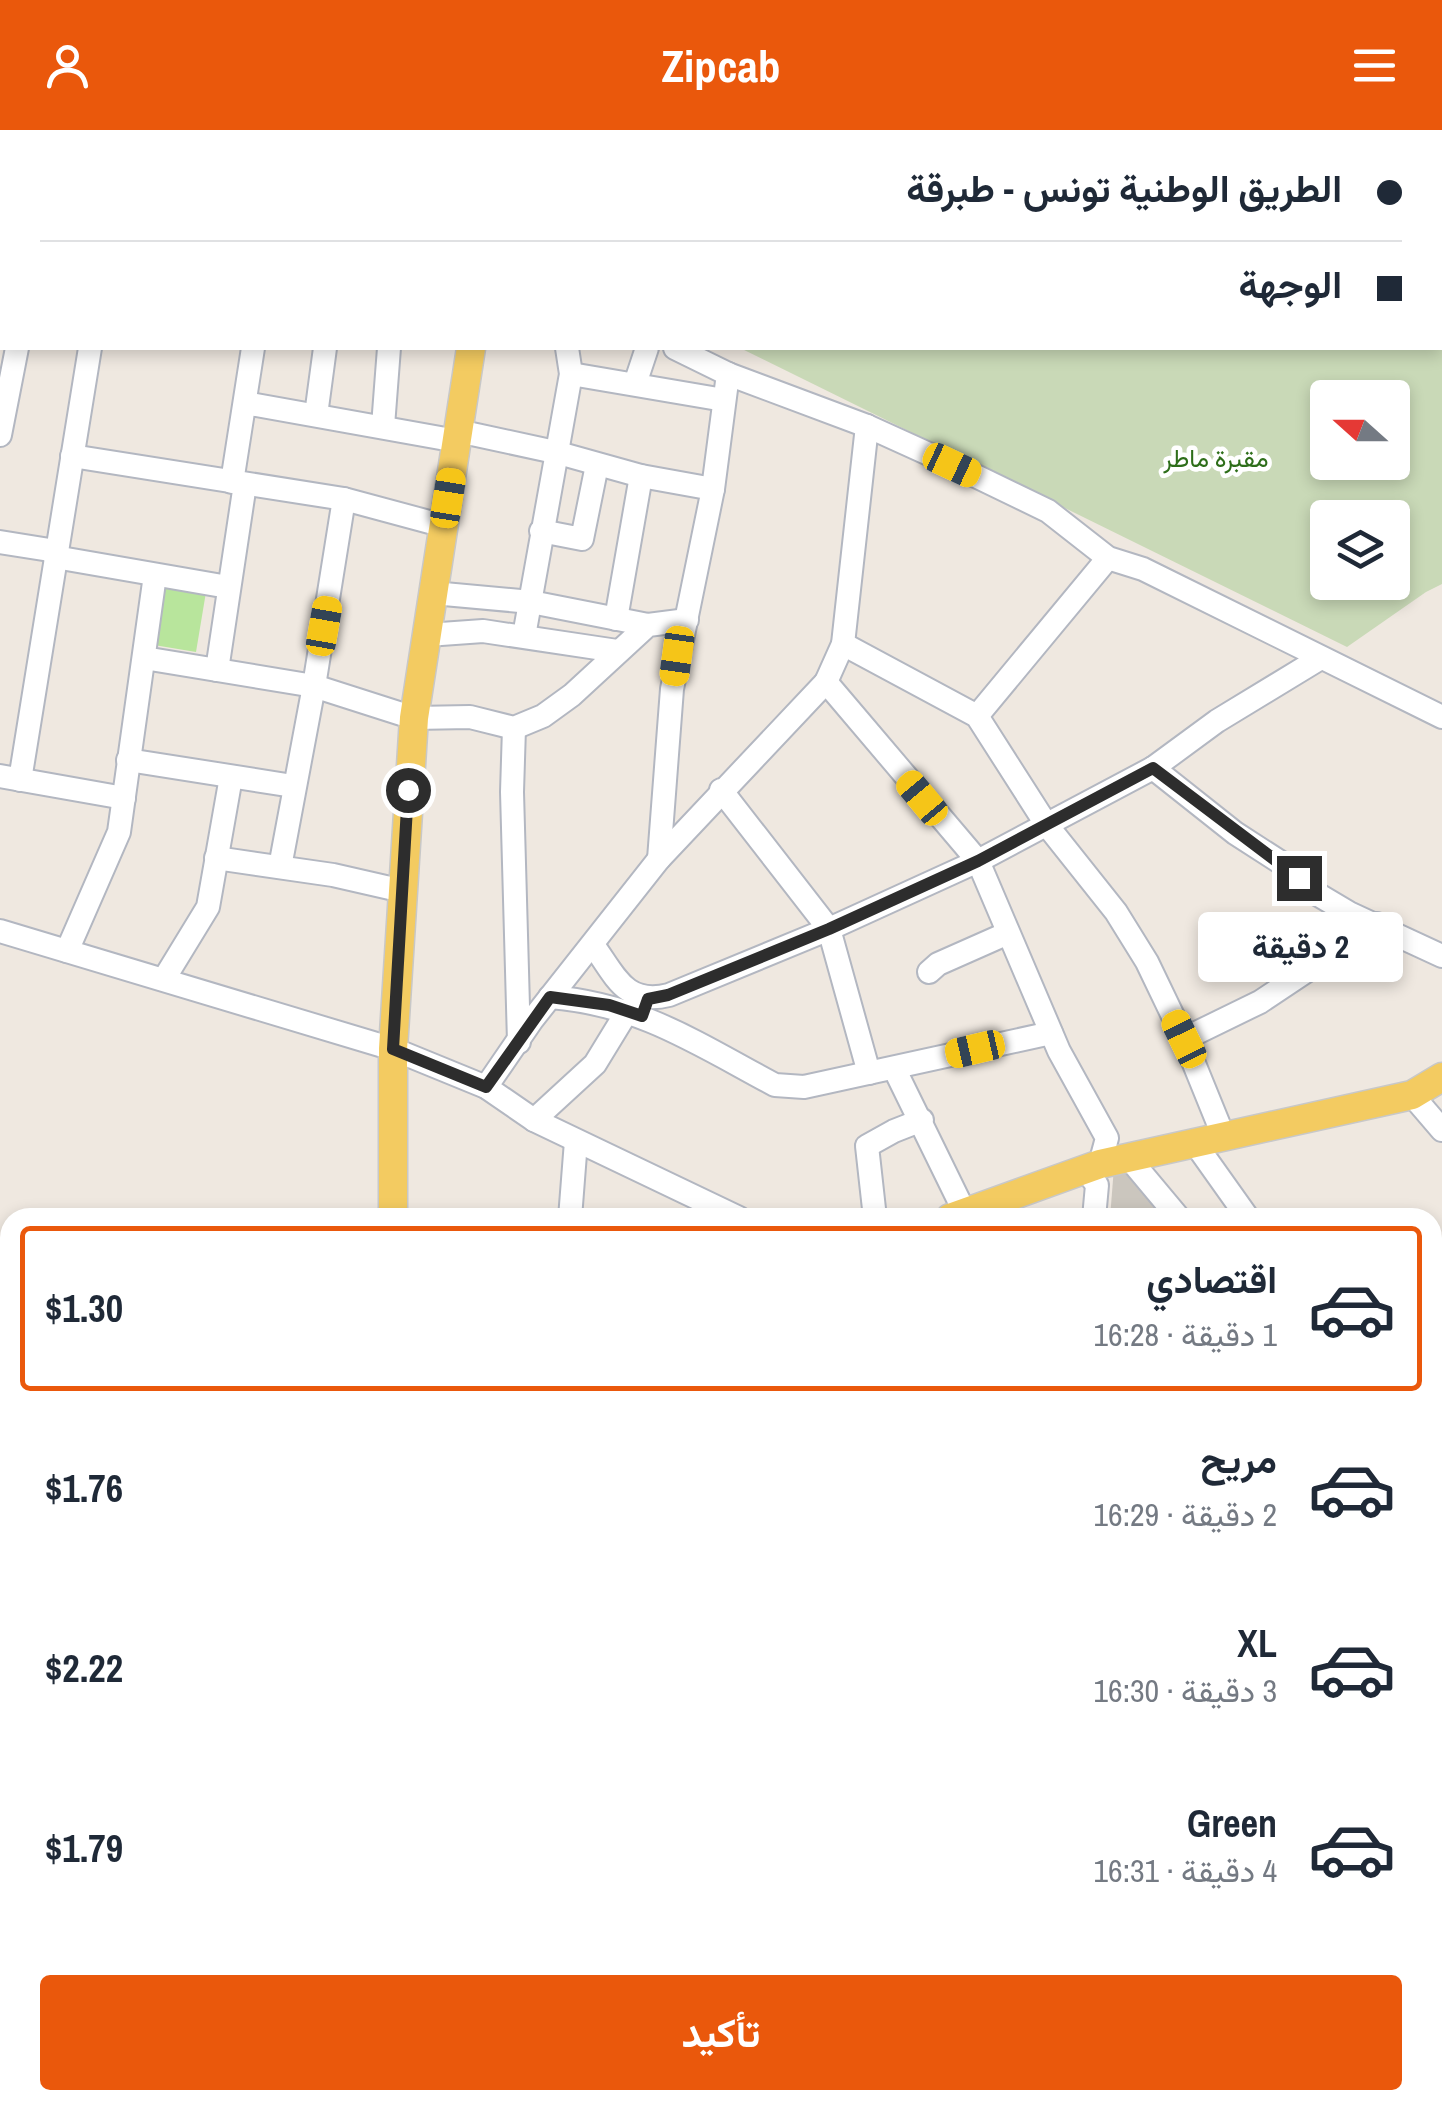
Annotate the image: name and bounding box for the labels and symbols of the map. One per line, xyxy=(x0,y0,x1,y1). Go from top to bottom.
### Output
north arrow xyxy=(1310,380,1410,480)
car xyxy=(918,439,986,491)
park label: مقبرة ماطر xyxy=(1162,441,1269,475)
car xyxy=(428,466,468,530)
car xyxy=(304,594,344,658)
car xyxy=(658,624,696,688)
car xyxy=(891,765,953,831)
route start xyxy=(386,768,431,813)
route end xyxy=(1277,856,1322,901)
callout: 2 دقيقة xyxy=(1196,913,1402,983)
car xyxy=(1157,1005,1211,1073)
car xyxy=(942,1028,1008,1070)

